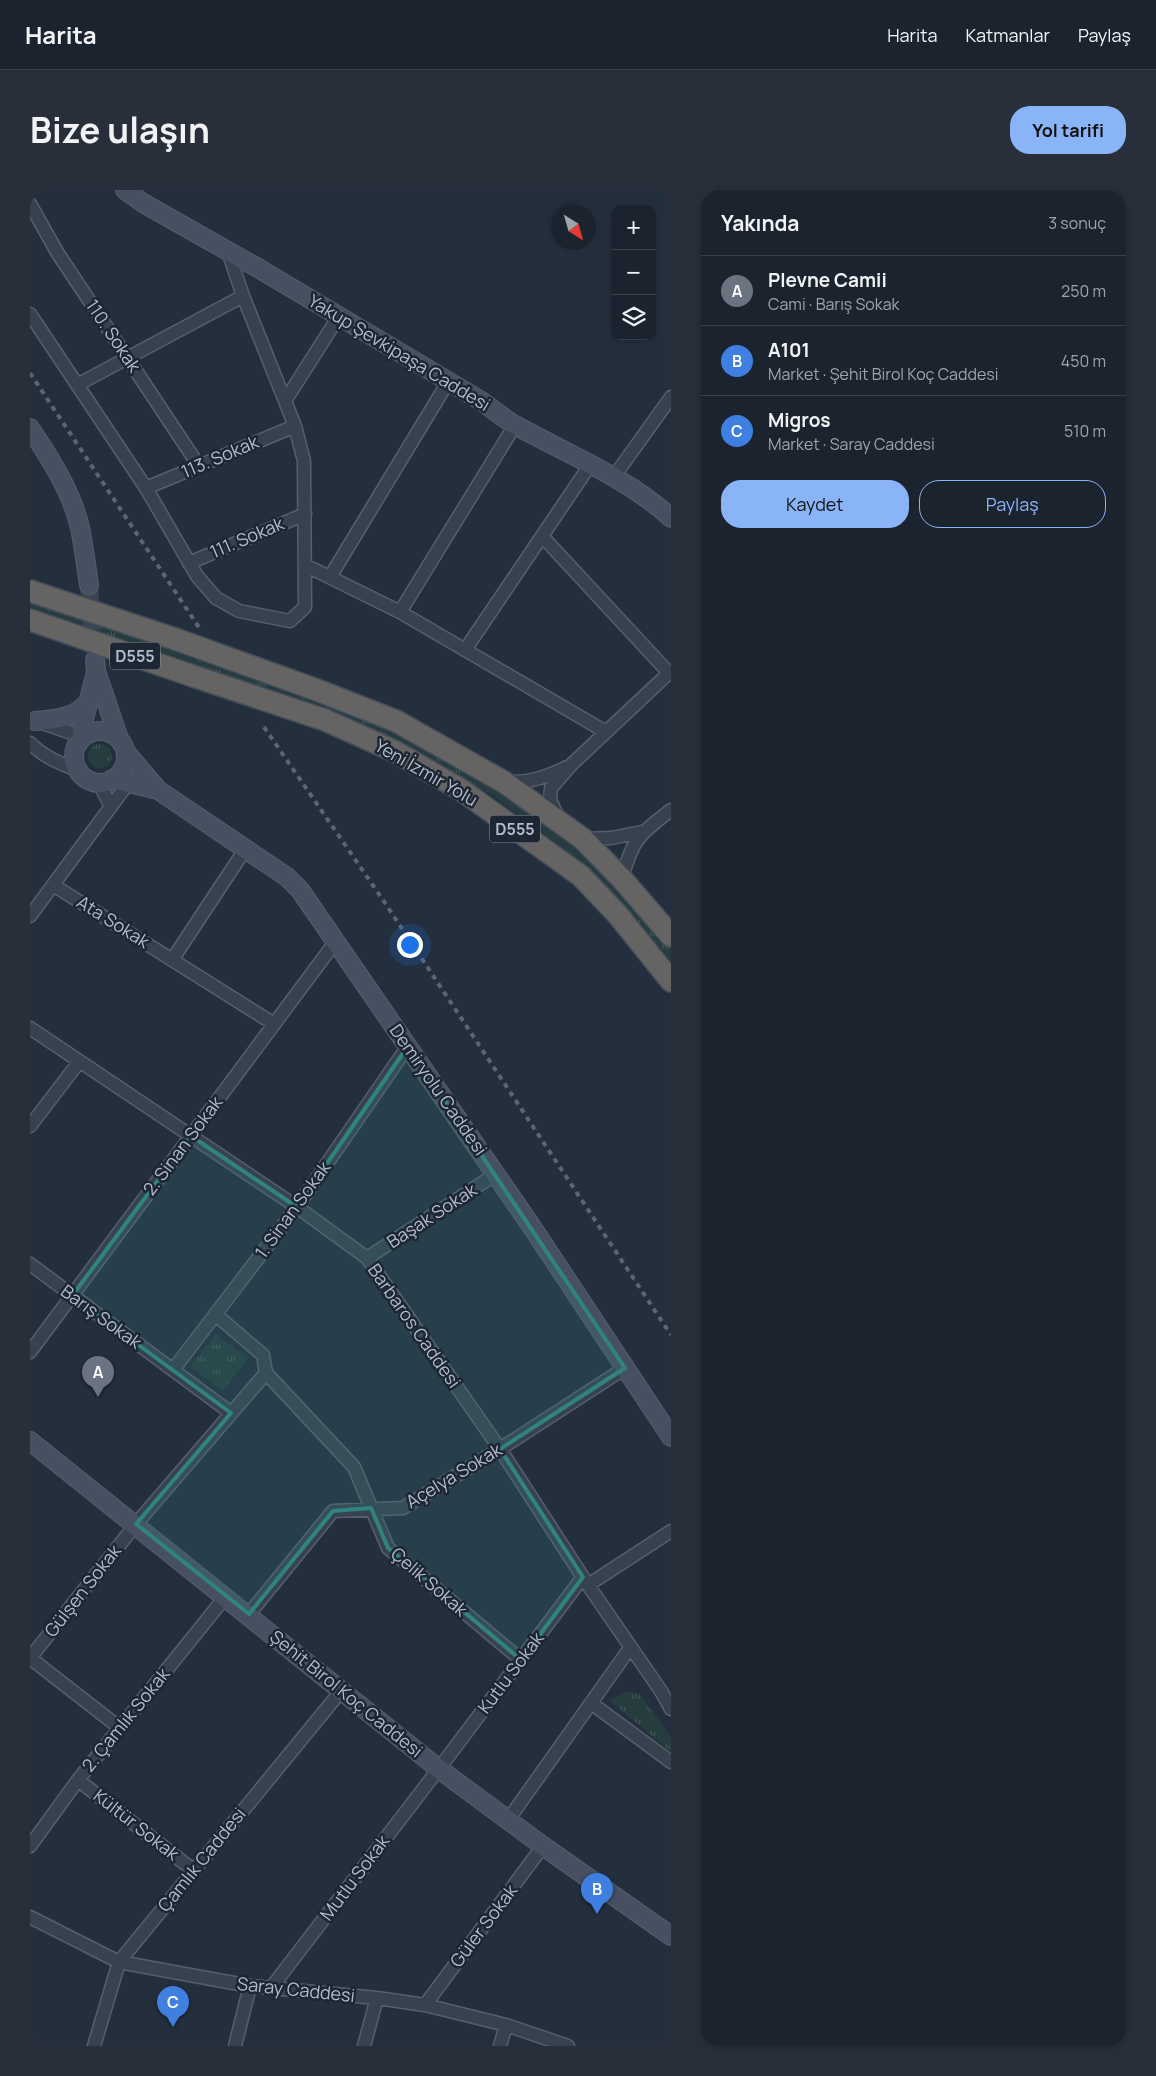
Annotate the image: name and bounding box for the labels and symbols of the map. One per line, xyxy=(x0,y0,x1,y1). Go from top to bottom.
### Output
north arrow xyxy=(551,205,596,250)
street label: Yakup Şevkipaşa Caddesi xyxy=(304,288,495,416)
street label: 110. Sokak xyxy=(81,294,148,377)
street label: 113. Sokak xyxy=(177,429,263,483)
street label: 111. Sokak xyxy=(206,510,288,563)
road number: D555 xyxy=(110,642,160,670)
street label: Yeni İzmir Yolu xyxy=(371,733,482,811)
road number: D555 xyxy=(490,816,540,842)
street label: Ata Sokak xyxy=(73,889,155,953)
your location xyxy=(397,932,423,958)
street label: Demiryolu Caddesi xyxy=(385,1019,493,1160)
street label: 2. Sinan Sokak xyxy=(137,1090,228,1200)
street label: 1. Sinan Sokak xyxy=(249,1155,336,1263)
street label: Başak Sokak xyxy=(382,1177,482,1253)
street label: Barbaros Caddesi xyxy=(363,1259,467,1392)
street label: Barış Sokak xyxy=(56,1279,148,1354)
pin: A xyxy=(82,1356,114,1397)
street label: Açelya Sokak xyxy=(401,1436,507,1513)
street label: Gülşen Sokak xyxy=(39,1538,127,1642)
street label: Çelik Sokak xyxy=(386,1541,474,1622)
street label: Şehit Birol Koç Caddesi xyxy=(265,1624,428,1762)
street label: Kutlu Sokak xyxy=(472,1626,549,1718)
street label: 2. Çamlık Sokak xyxy=(76,1662,175,1776)
street label: Kültür Sokak xyxy=(89,1783,185,1866)
street label: Çamlık Caddesi xyxy=(152,1802,251,1916)
street label: Mutlu Sokak xyxy=(314,1829,395,1925)
pin: B xyxy=(581,1873,613,1914)
street label: Güler Sokak xyxy=(444,1878,523,1972)
street label: Saray Caddesi xyxy=(236,1971,356,2007)
pin: C xyxy=(157,1986,189,2027)

